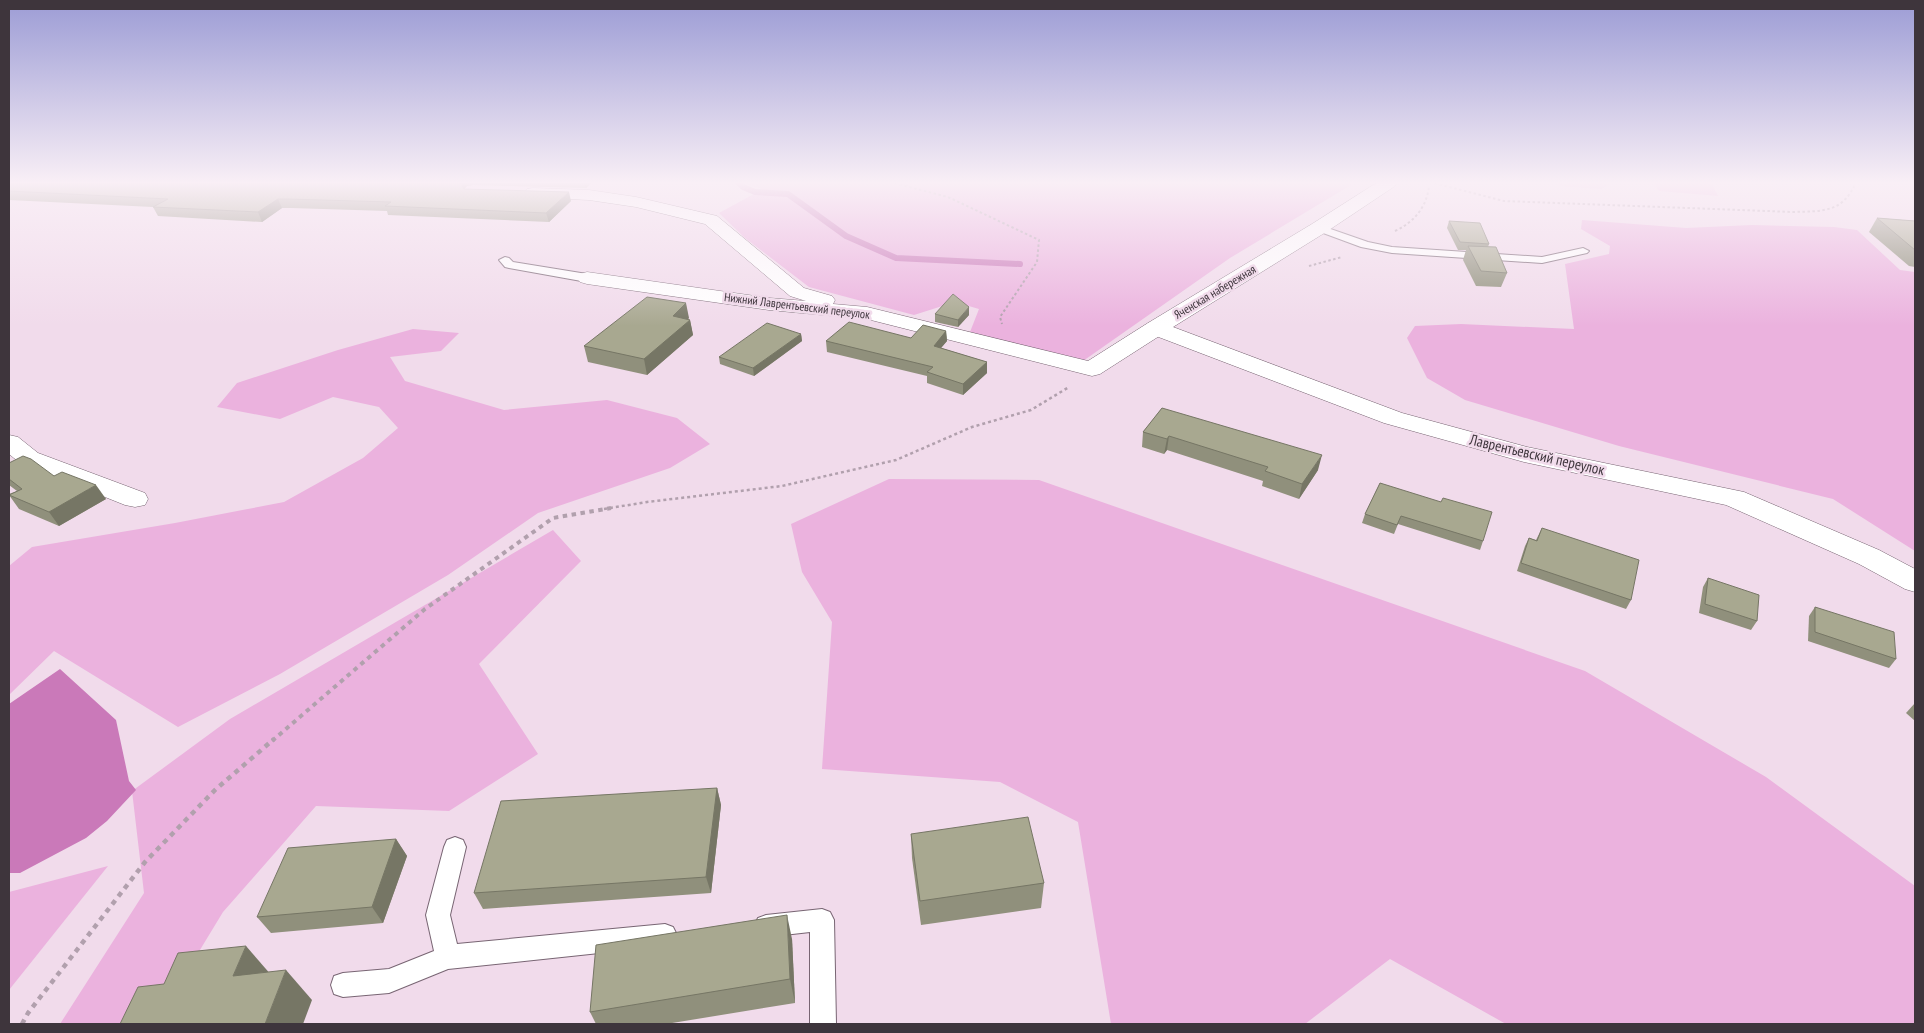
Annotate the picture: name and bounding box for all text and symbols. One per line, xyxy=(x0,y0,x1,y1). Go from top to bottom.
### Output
street label: Яченская набережная xyxy=(1171,261,1259,322)
street label: Нижний Лаврентьевский переулок xyxy=(723,289,871,322)
street label: Лаврентьевский переулок xyxy=(1467,430,1607,479)

